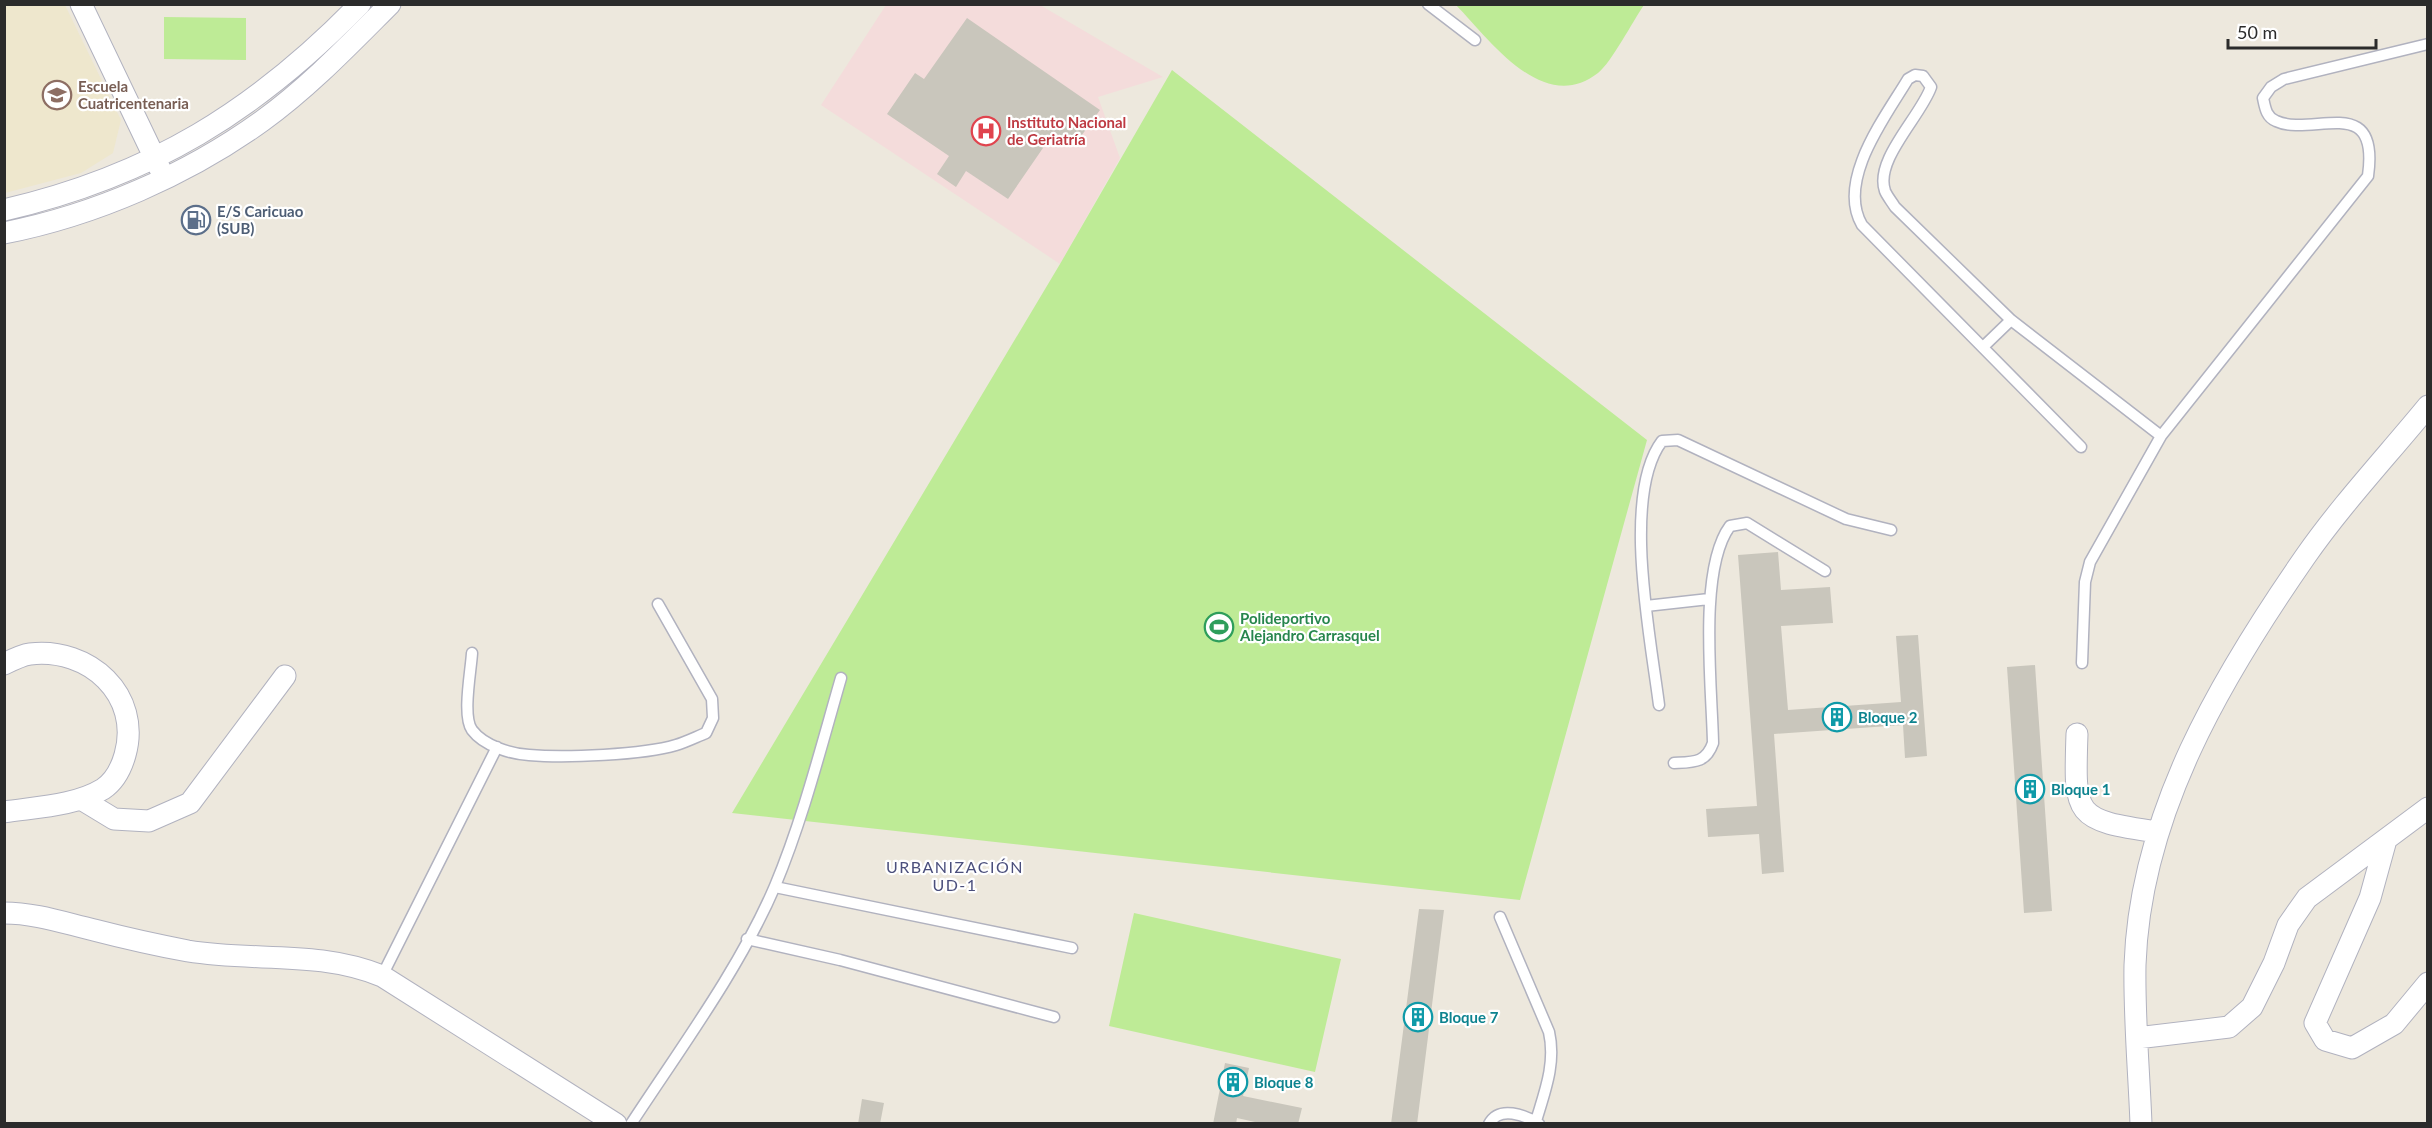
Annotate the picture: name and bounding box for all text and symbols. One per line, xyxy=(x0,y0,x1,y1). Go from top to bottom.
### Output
scale bar xyxy=(2228,12,2376,50)
text: 50 m xyxy=(2237,21,2277,43)
place label: Escuela Cuatricentenaria xyxy=(78,77,189,112)
school or university icon: Escuela Cuatricentenaria xyxy=(41,79,73,111)
place label: Instituto Nacional de Geriatría xyxy=(1007,113,1126,148)
hospital icon: Instituto Nacional de Geriatría xyxy=(970,115,1002,147)
place label: E/S Caricuao (SUB) xyxy=(217,202,304,237)
fuel station icon: E/S Caricuao (SUB) xyxy=(180,204,212,236)
place label: Polideportivo Alejandro Carrasquel xyxy=(1239,609,1380,644)
sports icon: Polideportivo Alejandro Carrasquel xyxy=(1203,611,1235,643)
building icon: Bloque 2 xyxy=(1821,701,1853,733)
place label: Bloque 2 xyxy=(1858,708,1918,726)
building icon: Bloque 1 xyxy=(2014,773,2046,805)
place label: Bloque 1 xyxy=(2051,780,2110,798)
district label: URBANIZACIÓN UD-1 xyxy=(886,857,1024,894)
building icon: Bloque 7 xyxy=(1402,1001,1434,1033)
place label: Bloque 7 xyxy=(1439,1008,1499,1026)
building icon: Bloque 8 xyxy=(1217,1066,1249,1098)
place label: Bloque 8 xyxy=(1254,1073,1314,1091)

